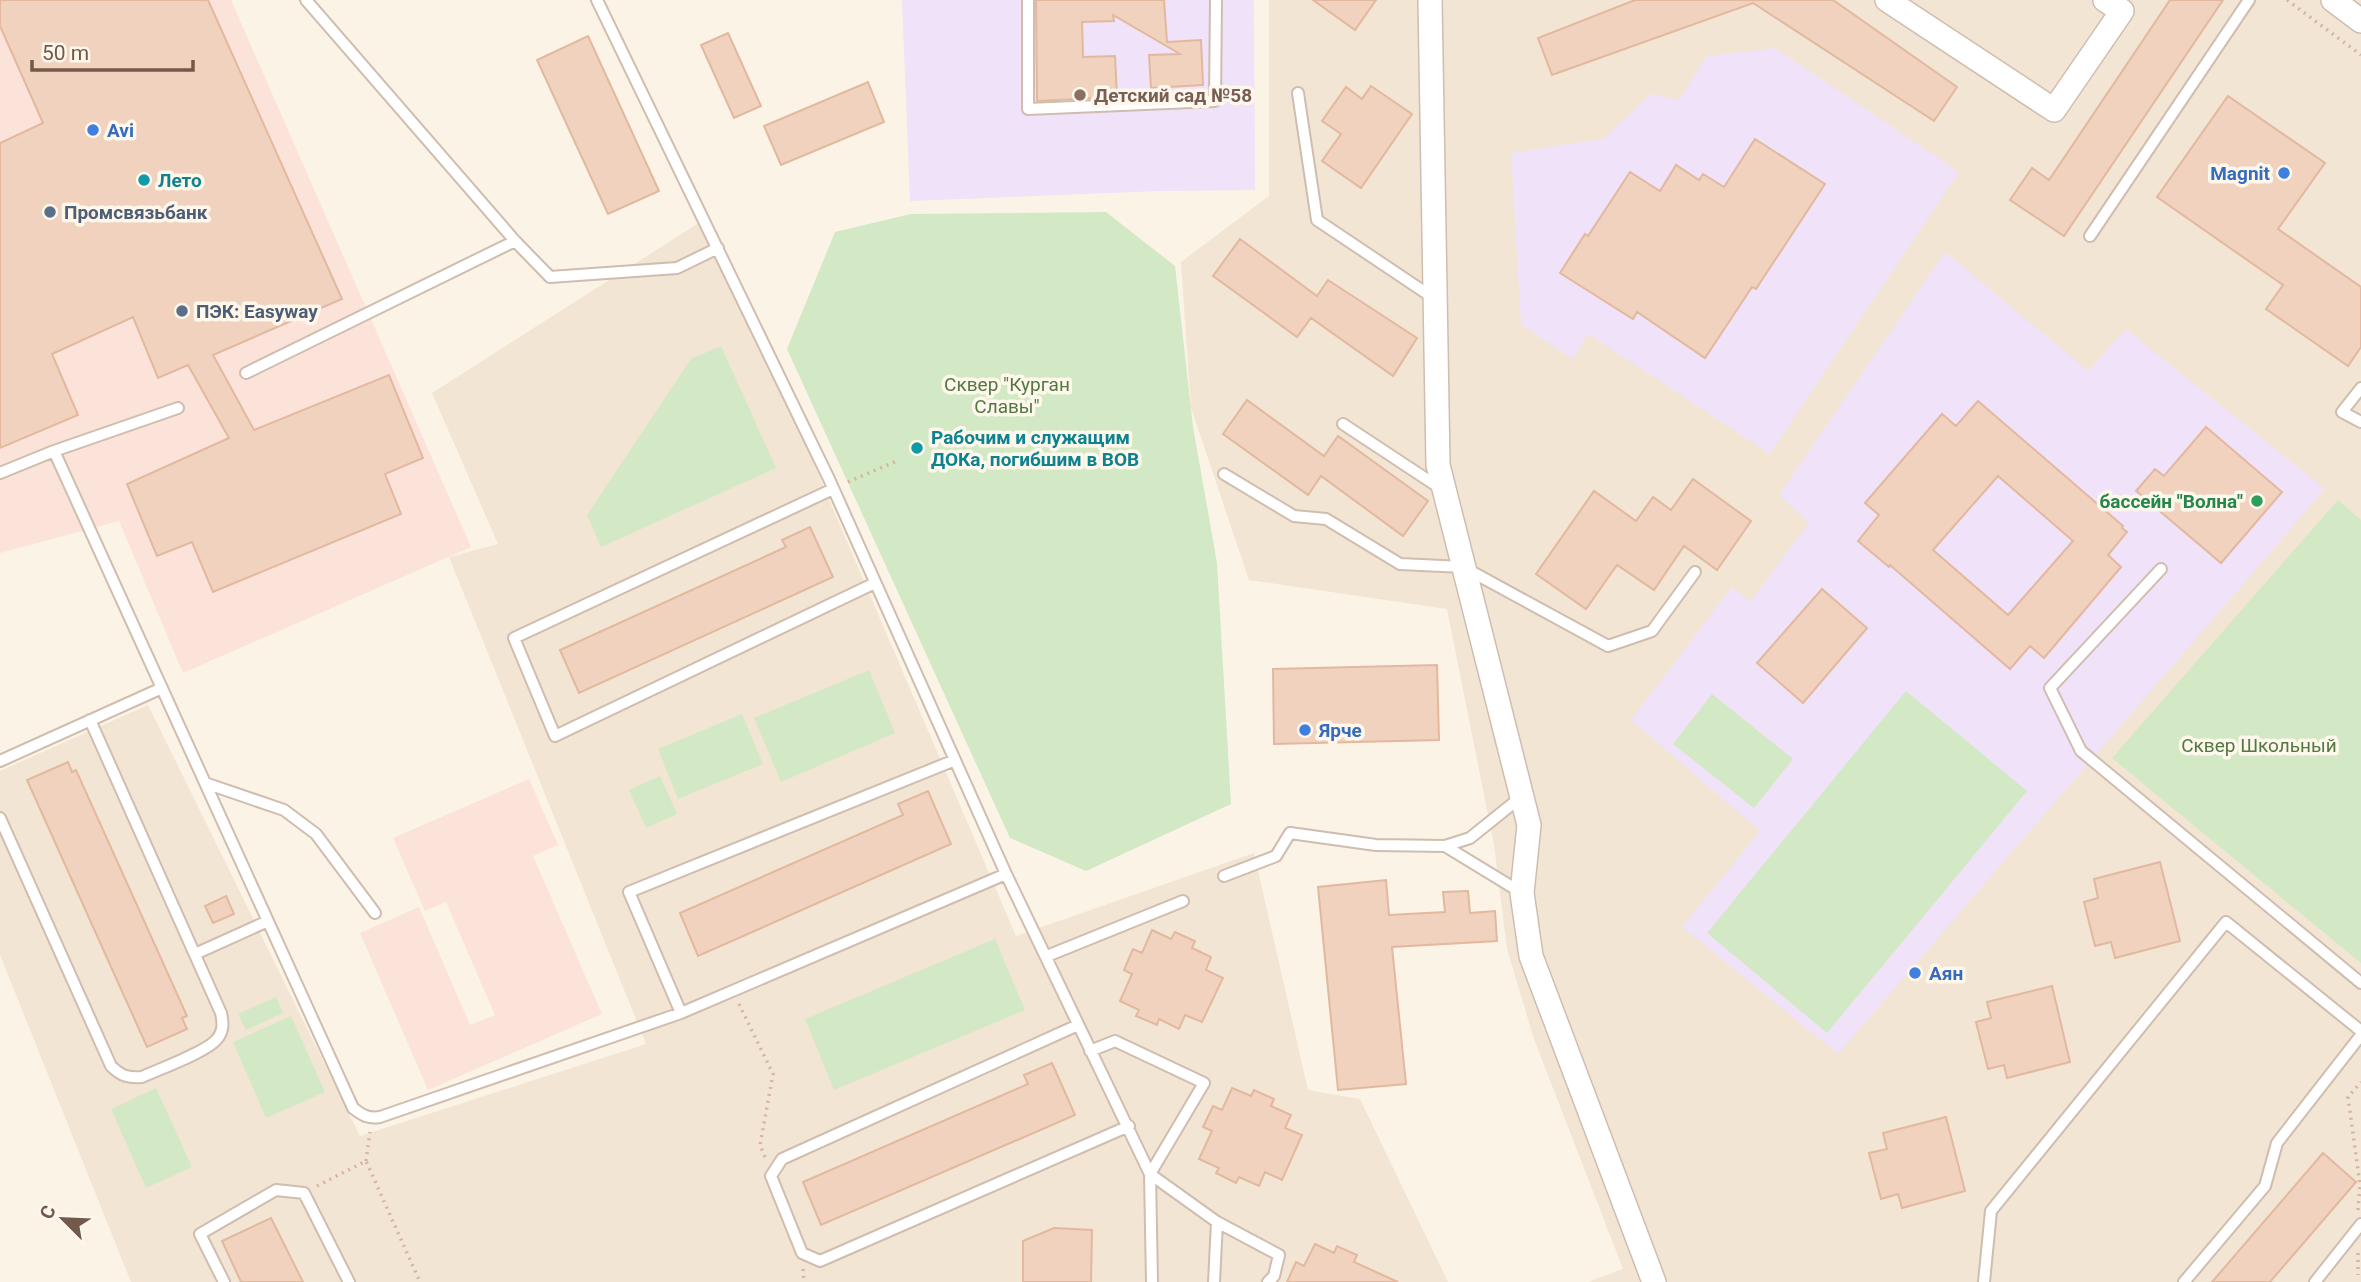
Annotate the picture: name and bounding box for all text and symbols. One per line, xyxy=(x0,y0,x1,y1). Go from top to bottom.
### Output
scale bar xyxy=(32,28,192,72)
text: 50 m xyxy=(42,41,89,65)
place label: Детский сад №58 xyxy=(1094,84,1252,107)
marker: Детский сад №58 xyxy=(1072,87,1088,103)
place label: Avi xyxy=(107,119,134,142)
marker: Avi xyxy=(85,122,101,138)
place label: Magnit xyxy=(2210,162,2271,185)
marker: Magnit xyxy=(2276,165,2292,181)
place label: Лето xyxy=(158,169,202,192)
marker: Лето xyxy=(136,172,152,188)
place label: Промсвязьбанк xyxy=(64,201,208,224)
marker: Промсвязьбанк xyxy=(42,204,58,220)
place label: ПЭК: Easyway xyxy=(196,300,318,323)
marker: ПЭК: Easyway xyxy=(174,303,190,319)
park label: Сквер "Курган Славы" xyxy=(944,373,1070,418)
place label: Рабочим и служащим ДОКа, погибшим в ВОВ xyxy=(931,426,1139,471)
marker: Рабочим и служащим ДОКа, погибшим в ВОВ xyxy=(909,440,925,456)
place label: бассейн "Волна" xyxy=(2100,490,2243,513)
marker: бассейн "Волна" xyxy=(2249,493,2265,509)
place label: Ярче xyxy=(1318,719,1362,742)
marker: Ярче xyxy=(1297,722,1313,738)
park label: Сквер Школьный xyxy=(2181,734,2337,757)
place label: Аян xyxy=(1929,962,1963,985)
marker: Аян xyxy=(1907,965,1923,981)
north arrow xyxy=(28,1184,98,1254)
text: С xyxy=(35,1202,61,1223)

